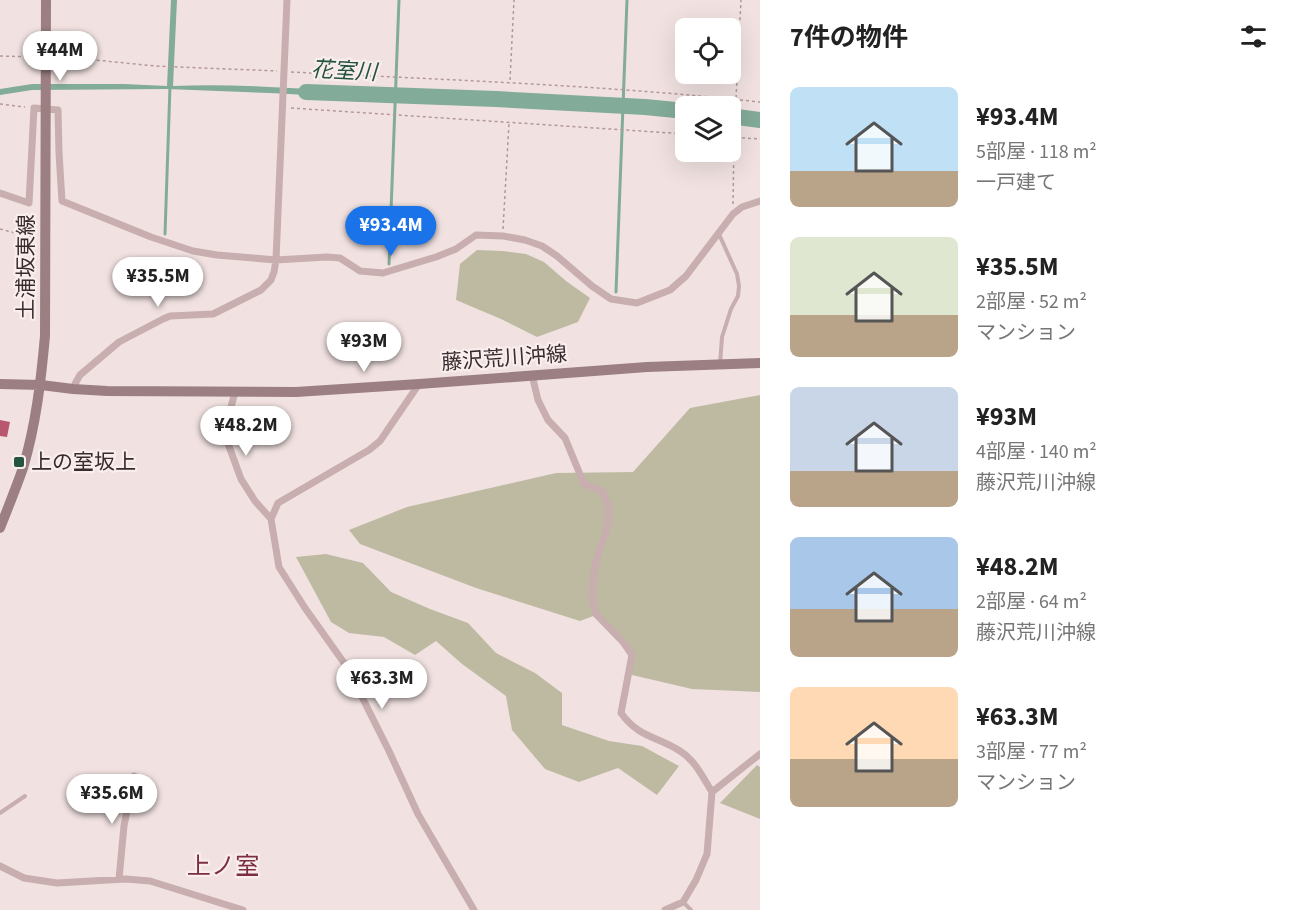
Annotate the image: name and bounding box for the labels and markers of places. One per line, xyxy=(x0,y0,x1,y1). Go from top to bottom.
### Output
pin: ¥44M xyxy=(24,31,96,82)
pin: ¥93.4M xyxy=(342,206,440,257)
pin: ¥35.5M xyxy=(109,257,207,308)
pin: ¥93M xyxy=(328,322,400,373)
pin: ¥48.2M xyxy=(197,406,295,457)
place label: 上の室坂上 xyxy=(31,447,136,477)
marker: 上の室坂上 xyxy=(12,455,26,469)
pin: ¥63.3M xyxy=(333,659,431,710)
pin: ¥35.6M xyxy=(63,774,161,825)

